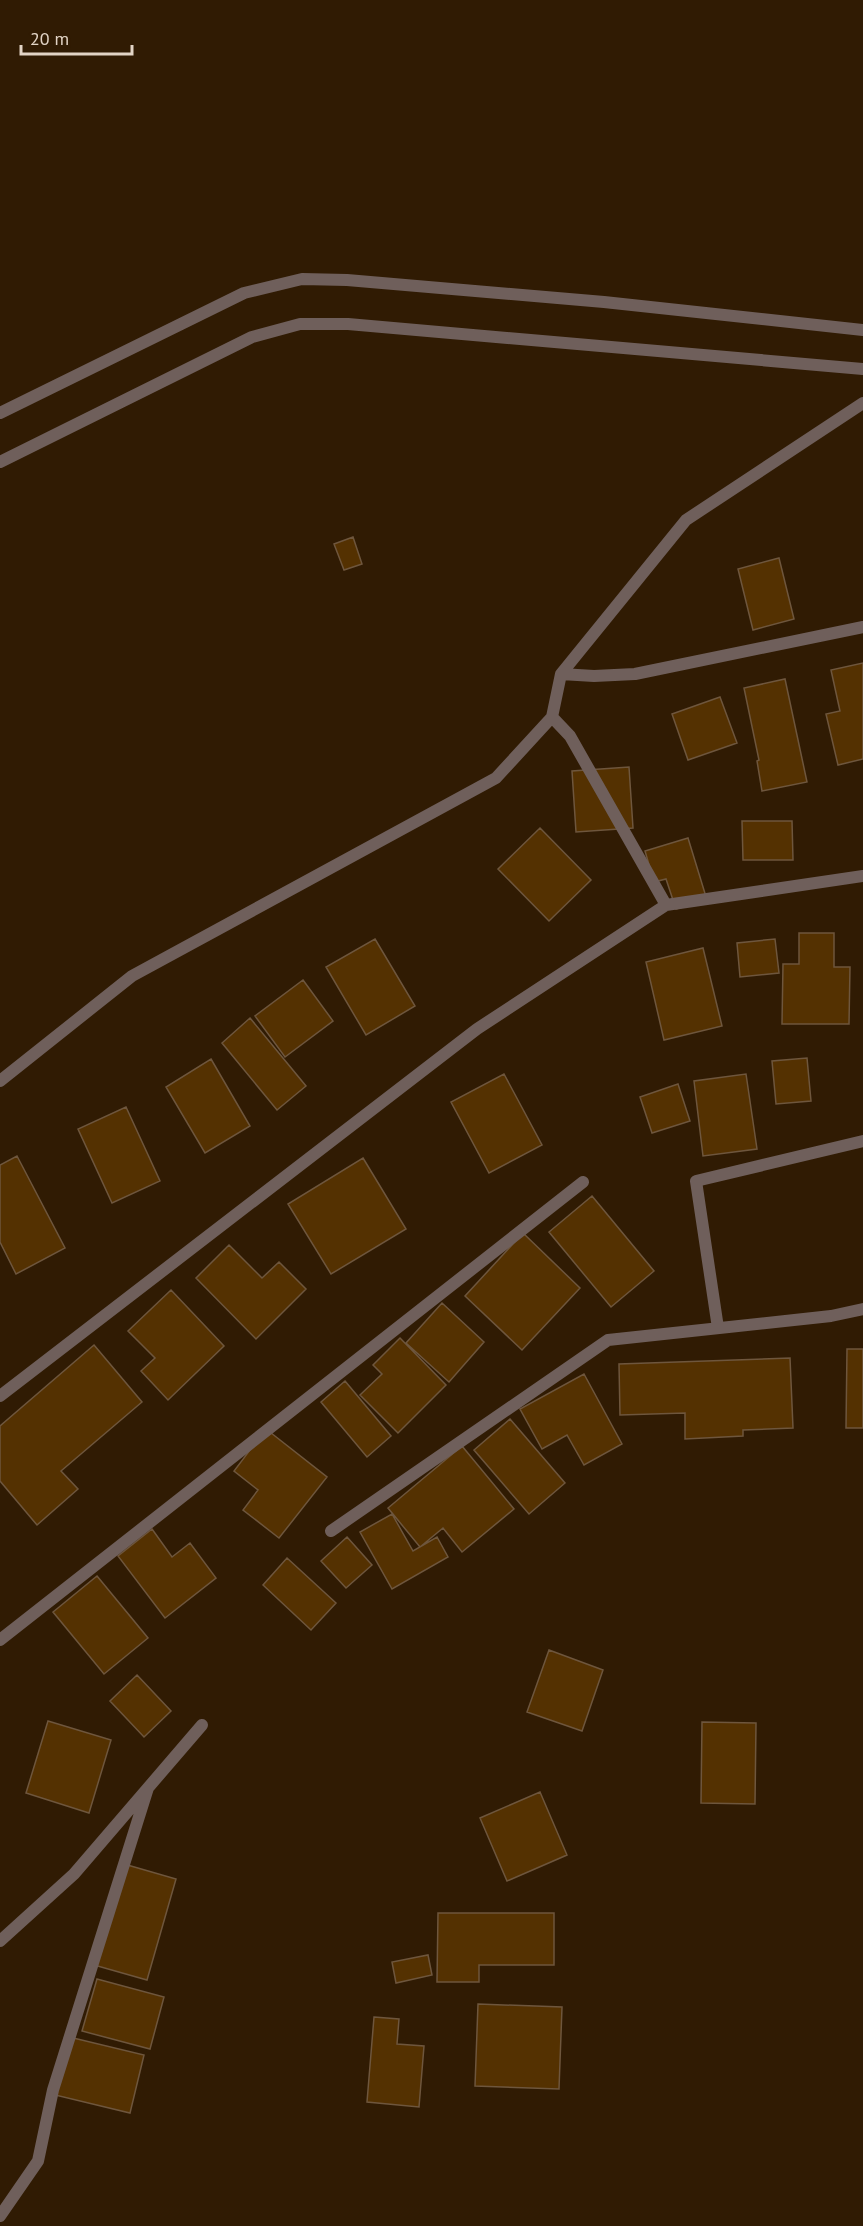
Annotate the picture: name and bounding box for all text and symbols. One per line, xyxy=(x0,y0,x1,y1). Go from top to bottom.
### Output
scale bar xyxy=(21,18,132,56)
text: 20 m xyxy=(30,27,69,50)

